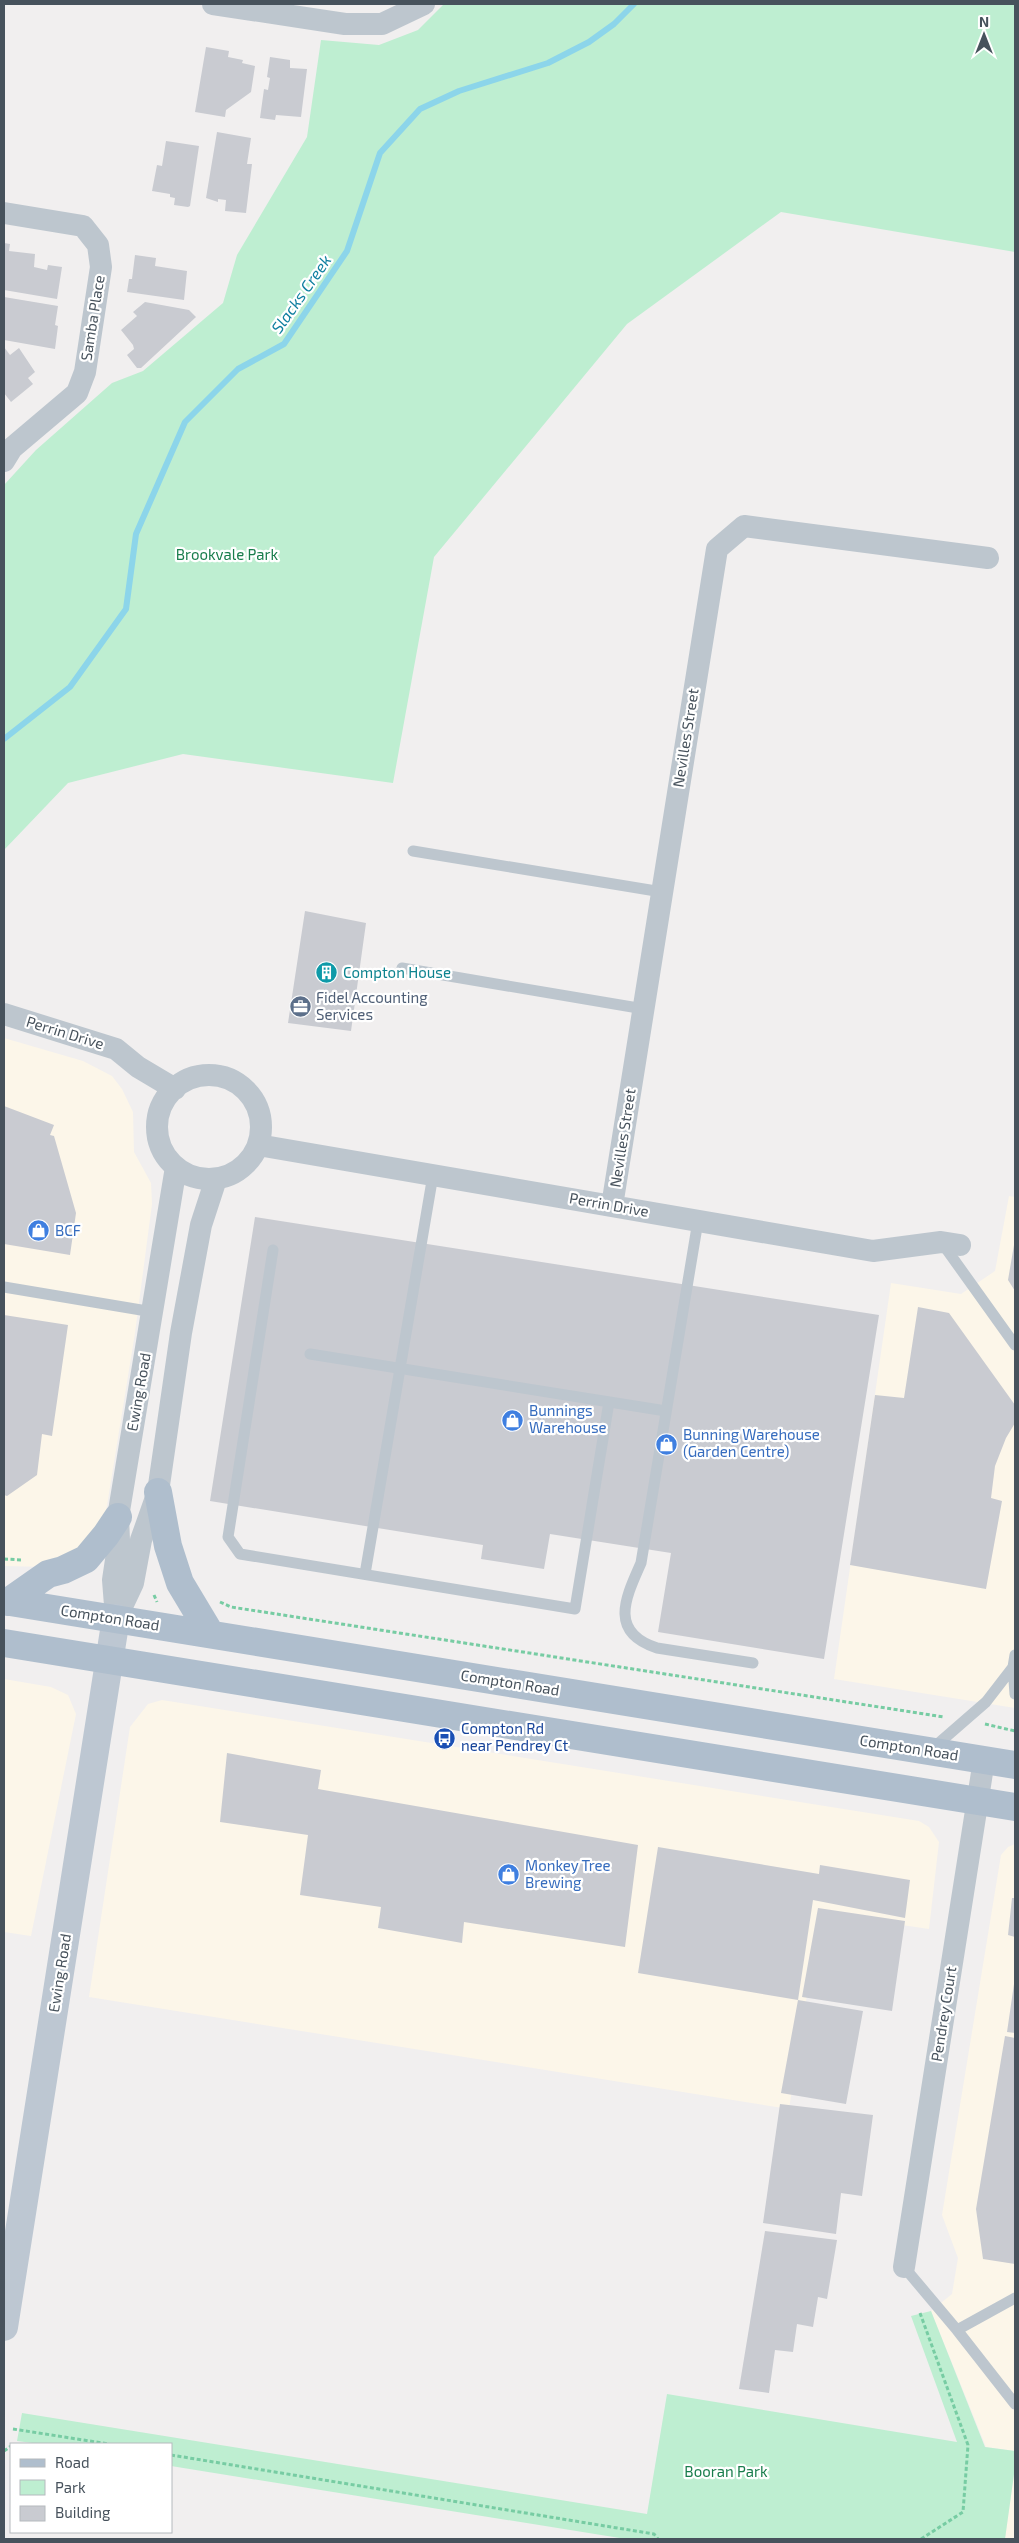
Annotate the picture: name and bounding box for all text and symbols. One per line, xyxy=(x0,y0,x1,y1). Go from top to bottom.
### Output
north arrow xyxy=(959,10,1009,60)
text: N xyxy=(979,13,989,30)
water label: Slacks Creek xyxy=(267,251,335,337)
street label: Samba Place xyxy=(76,274,108,362)
park label: Brookvale Park xyxy=(176,545,279,563)
street label: Nevilles Street xyxy=(668,687,702,789)
building icon: Compton House xyxy=(315,961,339,985)
place label: Compton House xyxy=(343,963,451,981)
place label: Fidel Accounting Services xyxy=(316,988,428,1023)
office icon: Fidel Accounting Services xyxy=(288,995,312,1019)
street label: Perrin Drive xyxy=(24,1012,106,1052)
street label: Nevilles Street xyxy=(605,1087,639,1189)
street label: Perrin Drive xyxy=(568,1188,650,1220)
shop icon: BCF xyxy=(27,1219,51,1243)
place label: BCF xyxy=(55,1221,81,1239)
street label: Ewing Road xyxy=(122,1351,154,1433)
place label: Bunnings Warehouse xyxy=(529,1401,607,1436)
shop icon: Bunnings Warehouse xyxy=(501,1408,525,1432)
place label: Bunning Warehouse (Garden Centre) xyxy=(683,1425,820,1460)
shop icon: Bunning Warehouse (Garden Centre) xyxy=(655,1432,679,1456)
street label: Compton Road xyxy=(59,1600,161,1634)
street label: Compton Road xyxy=(459,1665,561,1699)
place label: Compton Rd near Pendrey Ct xyxy=(461,1719,568,1754)
bus stop icon: Compton Rd near Pendrey Ct xyxy=(433,1726,457,1750)
street label: Compton Road xyxy=(858,1730,960,1764)
place label: Monkey Tree Brewing xyxy=(525,1856,611,1891)
shop icon: Monkey Tree Brewing xyxy=(497,1863,521,1887)
street label: Ewing Road xyxy=(44,1932,74,2013)
street label: Pendrey Court xyxy=(927,1965,959,2063)
legend xyxy=(10,2443,172,2533)
text: Road xyxy=(55,2453,90,2471)
park label: Booran Park xyxy=(684,2462,768,2480)
text: Park xyxy=(55,2478,86,2496)
text: Building xyxy=(55,2503,111,2521)

